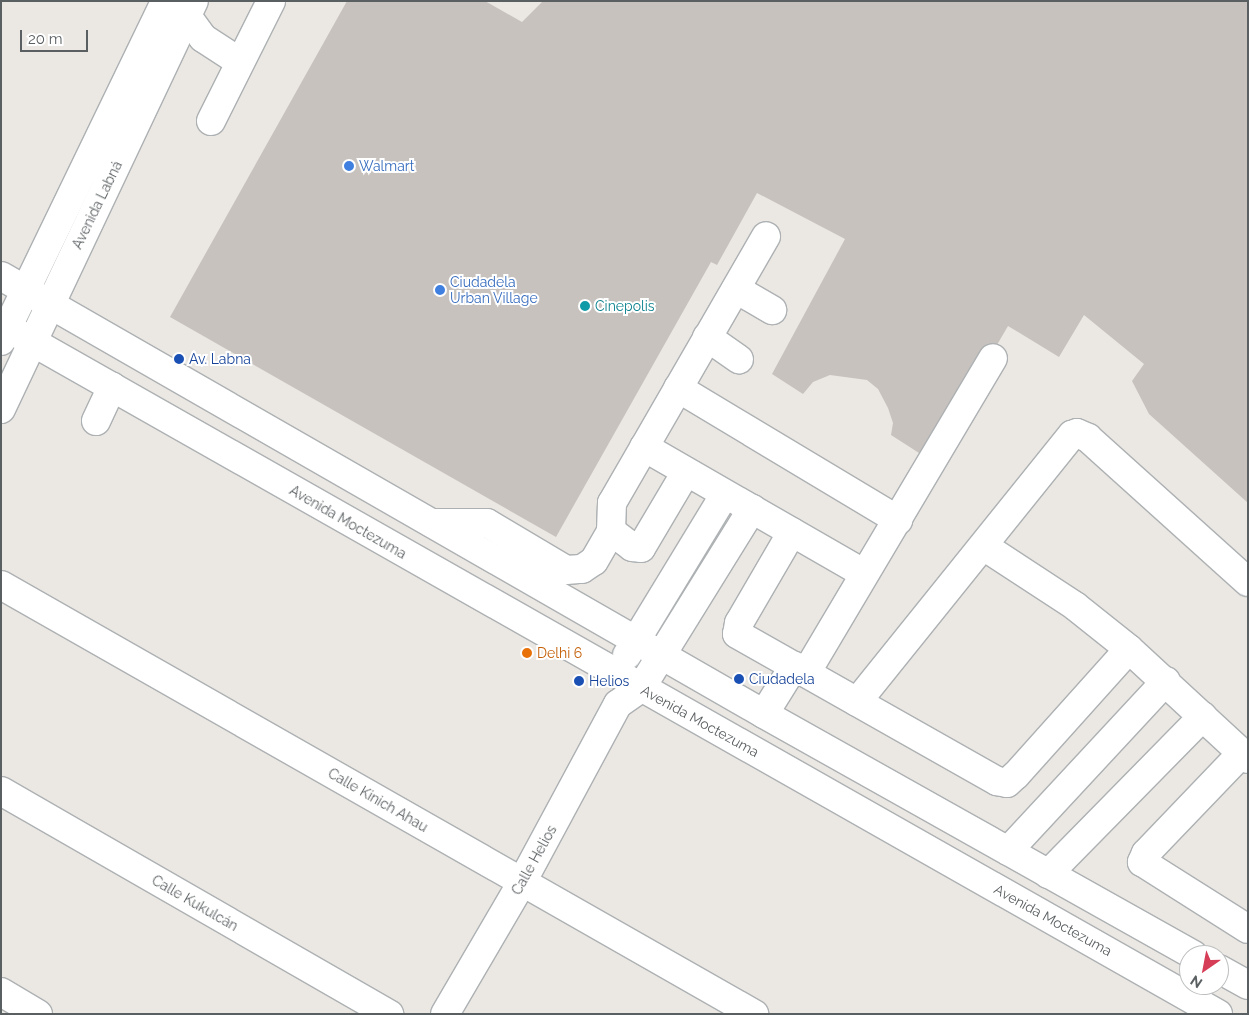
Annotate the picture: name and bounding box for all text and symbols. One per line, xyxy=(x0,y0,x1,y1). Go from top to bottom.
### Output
scale bar xyxy=(22,20,90,52)
text: 20 m xyxy=(28,30,63,48)
street label: Avenida Labná xyxy=(68,158,126,252)
place label: Walmart xyxy=(359,158,414,174)
marker: Walmart xyxy=(343,160,355,172)
place label: Ciudadela Urban Village xyxy=(450,274,538,306)
marker: Ciudadela Urban Village xyxy=(434,284,446,296)
place label: Cinepolis xyxy=(595,298,655,314)
marker: Cinepolis xyxy=(579,300,591,312)
place label: Av. Labna xyxy=(189,351,251,367)
marker: Av. Labna xyxy=(173,353,185,365)
street label: Avenida Moctezuma xyxy=(287,482,409,562)
place label: Delhi 6 xyxy=(537,645,582,661)
marker: Delhi 6 xyxy=(521,647,533,659)
place label: Ciudadela xyxy=(749,671,815,687)
place label: Helios xyxy=(589,673,629,689)
marker: Ciudadela xyxy=(733,673,745,685)
marker: Helios xyxy=(573,675,585,687)
street label: Avenida Moctezuma xyxy=(638,682,762,760)
street label: Calle Kinich Ahau xyxy=(325,765,431,835)
street label: Calle Helios xyxy=(508,822,560,898)
street label: Calle Kukulcán xyxy=(149,872,241,934)
street label: Avenida Moctezuma xyxy=(991,881,1115,959)
north arrow xyxy=(1179,945,1229,995)
text: N xyxy=(1188,972,1205,991)

